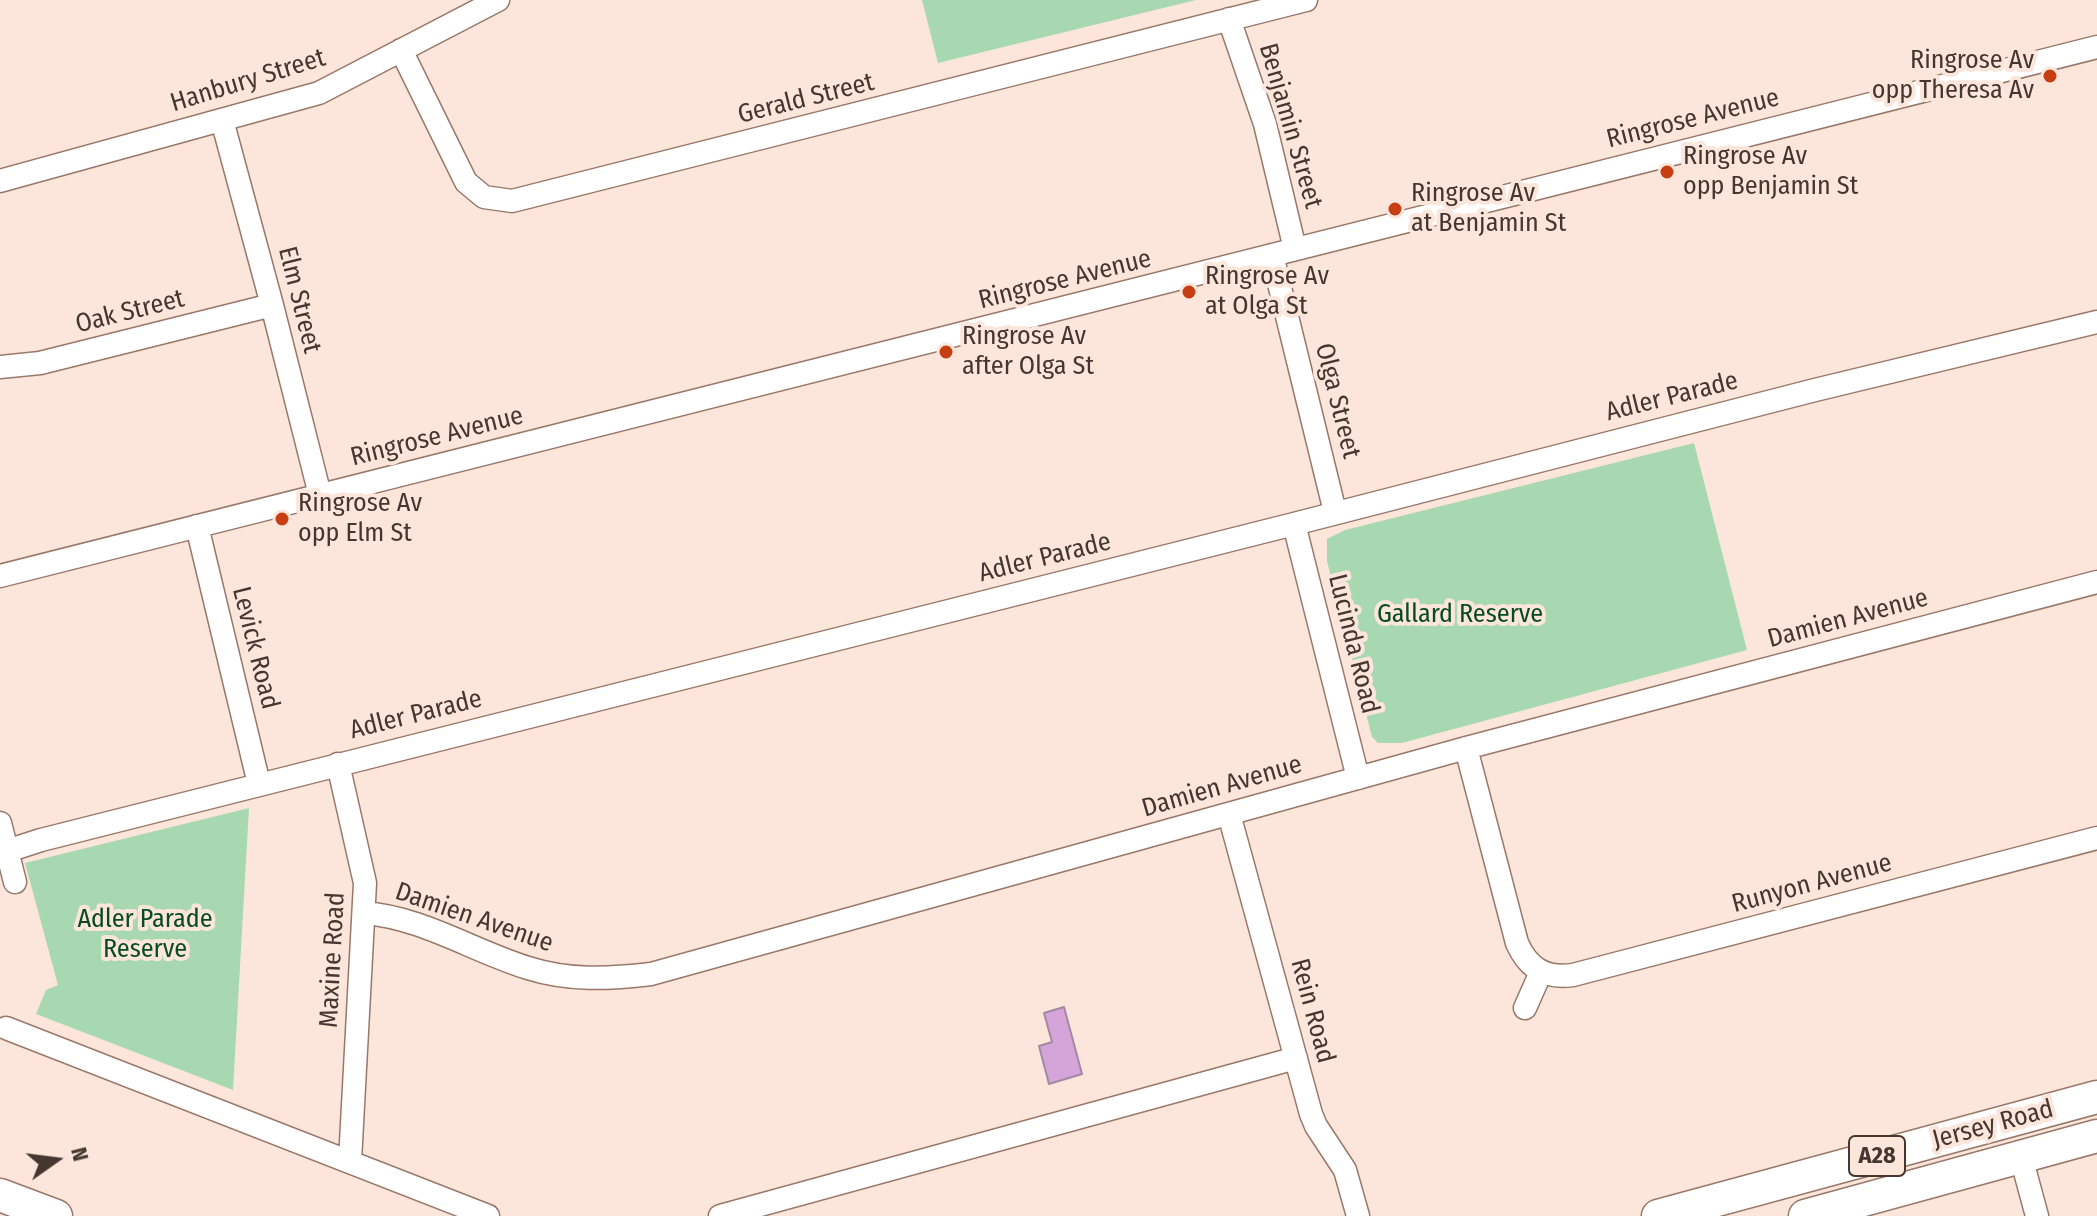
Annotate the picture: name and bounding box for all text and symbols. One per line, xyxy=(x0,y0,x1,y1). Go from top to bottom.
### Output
street label: Benjamin Street xyxy=(1252,40,1328,212)
street label: Hanbury Street xyxy=(167,43,329,119)
place label: Ringrose Av opp Theresa Av xyxy=(1872,45,2034,106)
street label: Gerald Street xyxy=(735,67,877,131)
marker: Ringrose Av opp Theresa Av xyxy=(2041,67,2059,85)
street label: Ringrose Avenue xyxy=(1603,82,1783,156)
place label: Ringrose Av opp Benjamin St xyxy=(1683,141,1858,202)
marker: Ringrose Av opp Benjamin St xyxy=(1658,163,1676,181)
place label: Ringrose Av at Benjamin St xyxy=(1411,178,1566,240)
marker: Ringrose Av at Benjamin St xyxy=(1386,200,1404,218)
street label: Elm Street xyxy=(271,243,327,357)
street label: Ringrose Avenue xyxy=(975,243,1155,317)
place label: Ringrose Av at Olga St xyxy=(1205,261,1329,322)
street label: Oak Street xyxy=(72,283,188,341)
marker: Ringrose Av at Olga St xyxy=(1180,283,1198,301)
place label: Ringrose Av after Olga St xyxy=(962,321,1094,382)
street label: Olga Street xyxy=(1308,340,1366,462)
marker: Ringrose Av after Olga St xyxy=(937,343,955,361)
street label: Adler Parade xyxy=(1603,366,1741,428)
street label: Ringrose Avenue xyxy=(347,400,527,474)
place label: Ringrose Av opp Elm St xyxy=(298,488,422,550)
marker: Ringrose Av opp Elm St xyxy=(273,510,291,528)
street label: Adler Parade xyxy=(976,527,1114,589)
street label: Lucinda Road xyxy=(1321,571,1385,717)
street label: Damien Avenue xyxy=(1764,583,1932,655)
street label: Levick Road xyxy=(225,584,285,712)
park label: Gallard Reserve xyxy=(1377,599,1543,631)
street label: Adler Parade xyxy=(347,684,485,746)
street label: Damien Avenue xyxy=(1138,749,1306,825)
street label: Runyon Avenue xyxy=(1729,848,1895,920)
street label: Damien Avenue xyxy=(391,876,557,960)
street label: Maxine Road xyxy=(314,891,352,1029)
park label: Adler Parade Reserve xyxy=(77,904,213,966)
street label: Rein Road xyxy=(1283,955,1341,1067)
street label: Jersey Road xyxy=(1929,1094,2057,1156)
north arrow xyxy=(16,1120,96,1200)
road number: A28 xyxy=(1849,1136,1905,1176)
text: N xyxy=(65,1144,94,1164)

